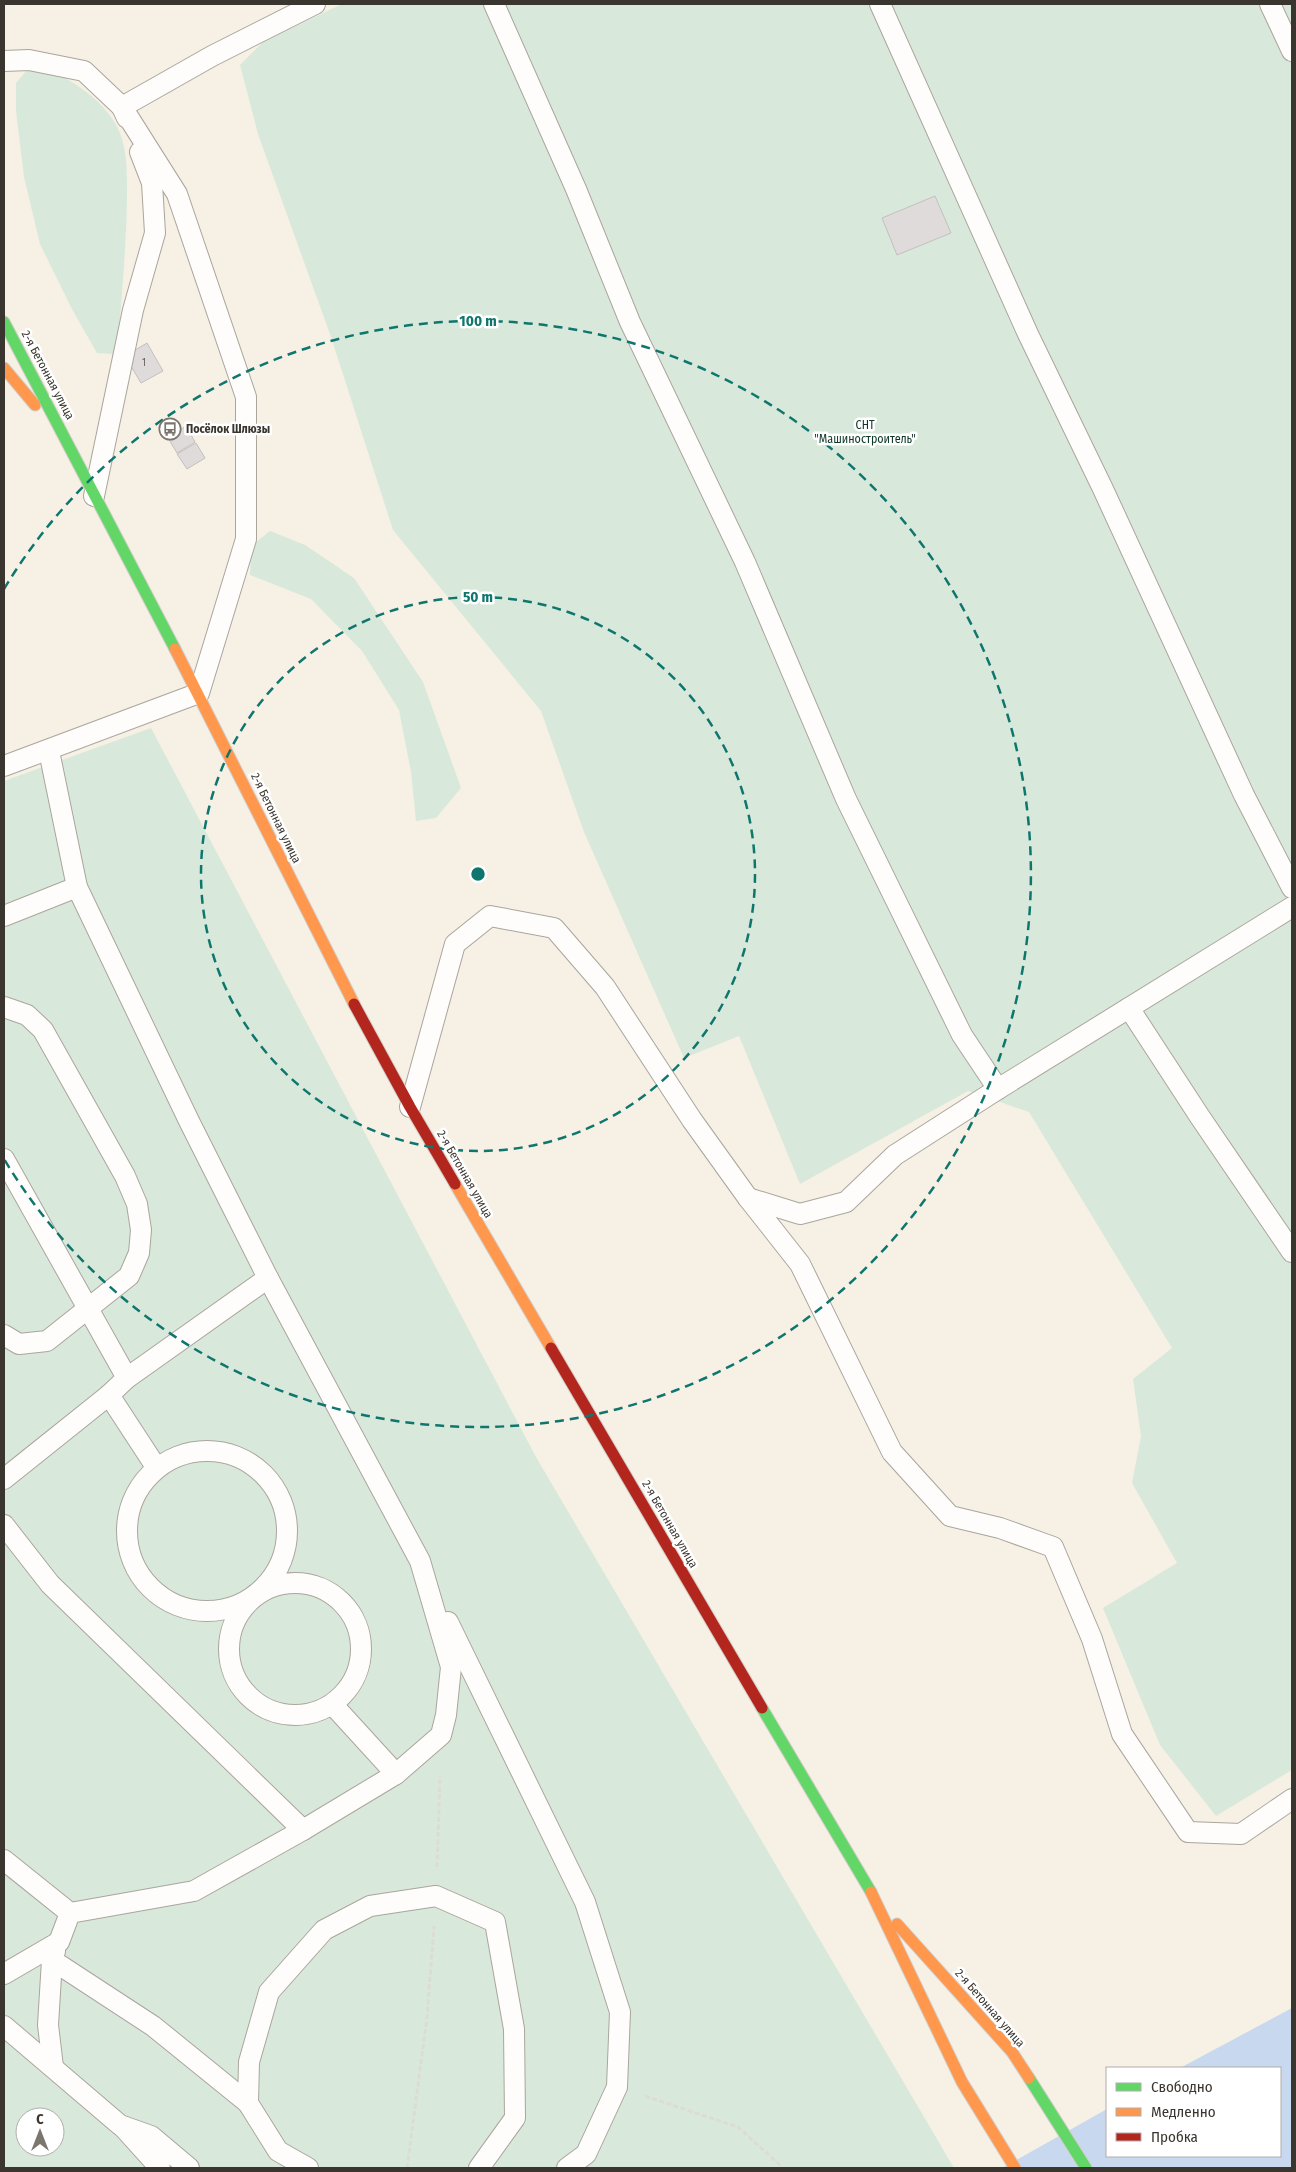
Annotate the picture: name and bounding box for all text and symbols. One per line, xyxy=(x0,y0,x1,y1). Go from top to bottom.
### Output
text: 100 m xyxy=(459,312,497,330)
street label: 2-я Бетонная улица xyxy=(19,328,77,422)
house number: 1 xyxy=(142,357,146,369)
bus stop icon: Посёлок Шлюзы xyxy=(158,417,182,441)
park label: СНТ "Машиностроитель" xyxy=(814,418,916,446)
place label: Посёлок Шлюзы xyxy=(186,422,270,436)
text: 50 m xyxy=(463,588,493,606)
street label: 2-я Бетонная улица xyxy=(248,771,304,866)
centre of rings xyxy=(469,865,487,883)
street label: 2-я Бетонная улица xyxy=(434,1128,496,1220)
street label: 2-я Бетонная улица xyxy=(639,1478,701,1570)
street label: 2-я Бетонная улица xyxy=(952,1966,1028,2050)
legend xyxy=(1106,2067,1281,2157)
text: Свободно xyxy=(1151,2078,1213,2096)
text: Медленно xyxy=(1151,2103,1216,2121)
north arrow xyxy=(15,2107,65,2157)
text: С xyxy=(36,2111,44,2128)
text: Пробка xyxy=(1151,2128,1198,2146)

